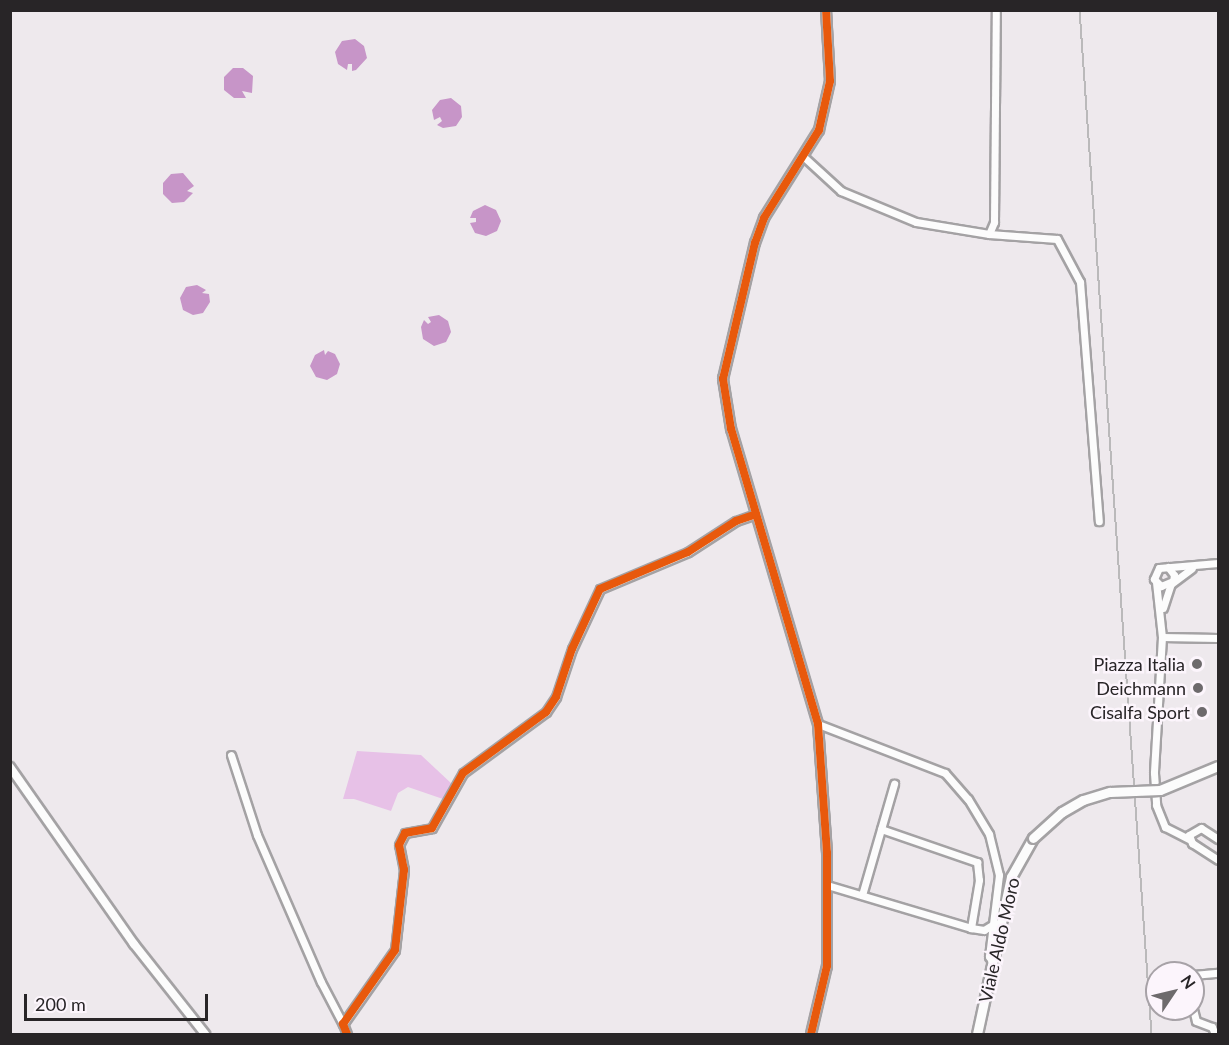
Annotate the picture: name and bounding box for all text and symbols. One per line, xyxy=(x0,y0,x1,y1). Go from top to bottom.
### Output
place label: Piazza Italia xyxy=(1093,653,1185,675)
marker: Piazza Italia xyxy=(1190,657,1204,671)
place label: Deichmann xyxy=(1096,677,1186,699)
marker: Deichmann xyxy=(1191,681,1205,695)
place label: Cisalfa Sport xyxy=(1090,701,1190,723)
marker: Cisalfa Sport xyxy=(1195,705,1209,719)
street label: Viale Aldo Moro xyxy=(974,875,1024,1005)
north arrow xyxy=(1145,961,1205,1021)
text: N xyxy=(1177,971,1200,992)
scale bar xyxy=(27,982,212,1020)
text: 200 m xyxy=(35,993,86,1015)

